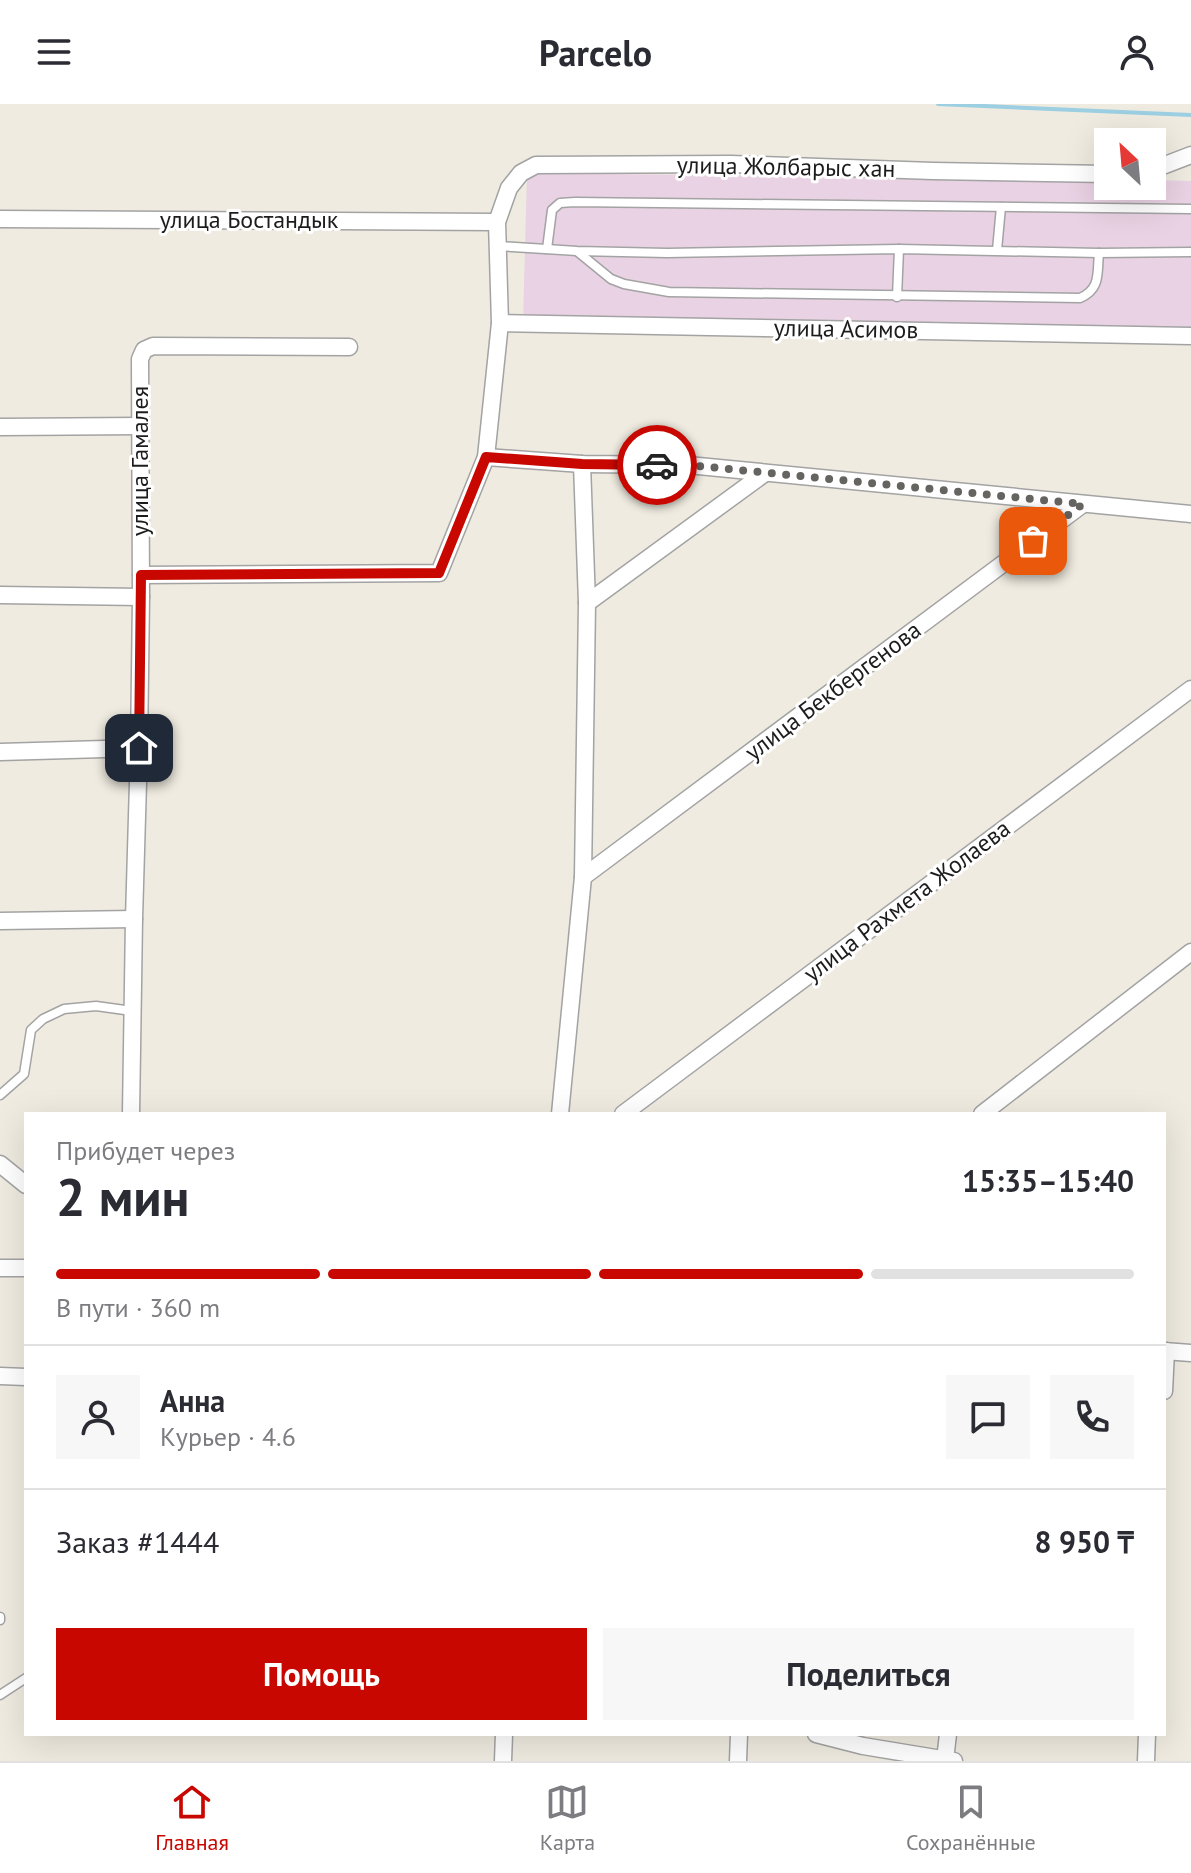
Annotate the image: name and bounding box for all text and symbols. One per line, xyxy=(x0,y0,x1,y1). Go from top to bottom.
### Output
text: Parcelo xyxy=(539,29,652,76)
icon: menu xyxy=(32,30,76,74)
icon: person xyxy=(1115,30,1159,74)
north arrow xyxy=(1094,128,1166,200)
map controls xyxy=(1094,128,1166,200)
street label: улица Жолбарыс хан xyxy=(676,149,896,184)
street label: улица Бостандык xyxy=(160,204,339,235)
street label: улица Асимов xyxy=(773,312,919,345)
street label: улица Гамалея xyxy=(124,386,155,536)
courier xyxy=(617,425,697,505)
icon: car xyxy=(635,443,679,487)
pin xyxy=(999,507,1067,575)
icon: bag xyxy=(1011,519,1055,563)
street label: улица Бекбергенова xyxy=(738,614,927,767)
pin xyxy=(105,714,173,782)
icon: home xyxy=(117,726,161,770)
street label: улица Рахмета Жолаева xyxy=(797,813,1016,989)
text: Прибудет через xyxy=(56,1134,235,1167)
text: 15:35–15:40 xyxy=(962,1161,1134,1200)
text: 2 мин xyxy=(56,1163,190,1230)
text: В пути · 360 m xyxy=(56,1291,220,1324)
button: person xyxy=(56,1375,140,1459)
button: chat xyxy=(946,1375,1030,1459)
button: phone xyxy=(1050,1375,1134,1459)
text: Анна xyxy=(160,1381,225,1420)
text: Курьер · 4.6 xyxy=(160,1420,296,1453)
text: Заказ #1444 xyxy=(56,1522,219,1561)
text: 8 950 ₸ xyxy=(1034,1522,1134,1561)
button: Помощь xyxy=(56,1628,587,1720)
button: Поделиться xyxy=(603,1628,1134,1720)
tab: Главная xyxy=(155,1780,229,1856)
tab: Карта xyxy=(540,1780,595,1856)
tab: Сохранённые xyxy=(906,1780,1036,1856)

